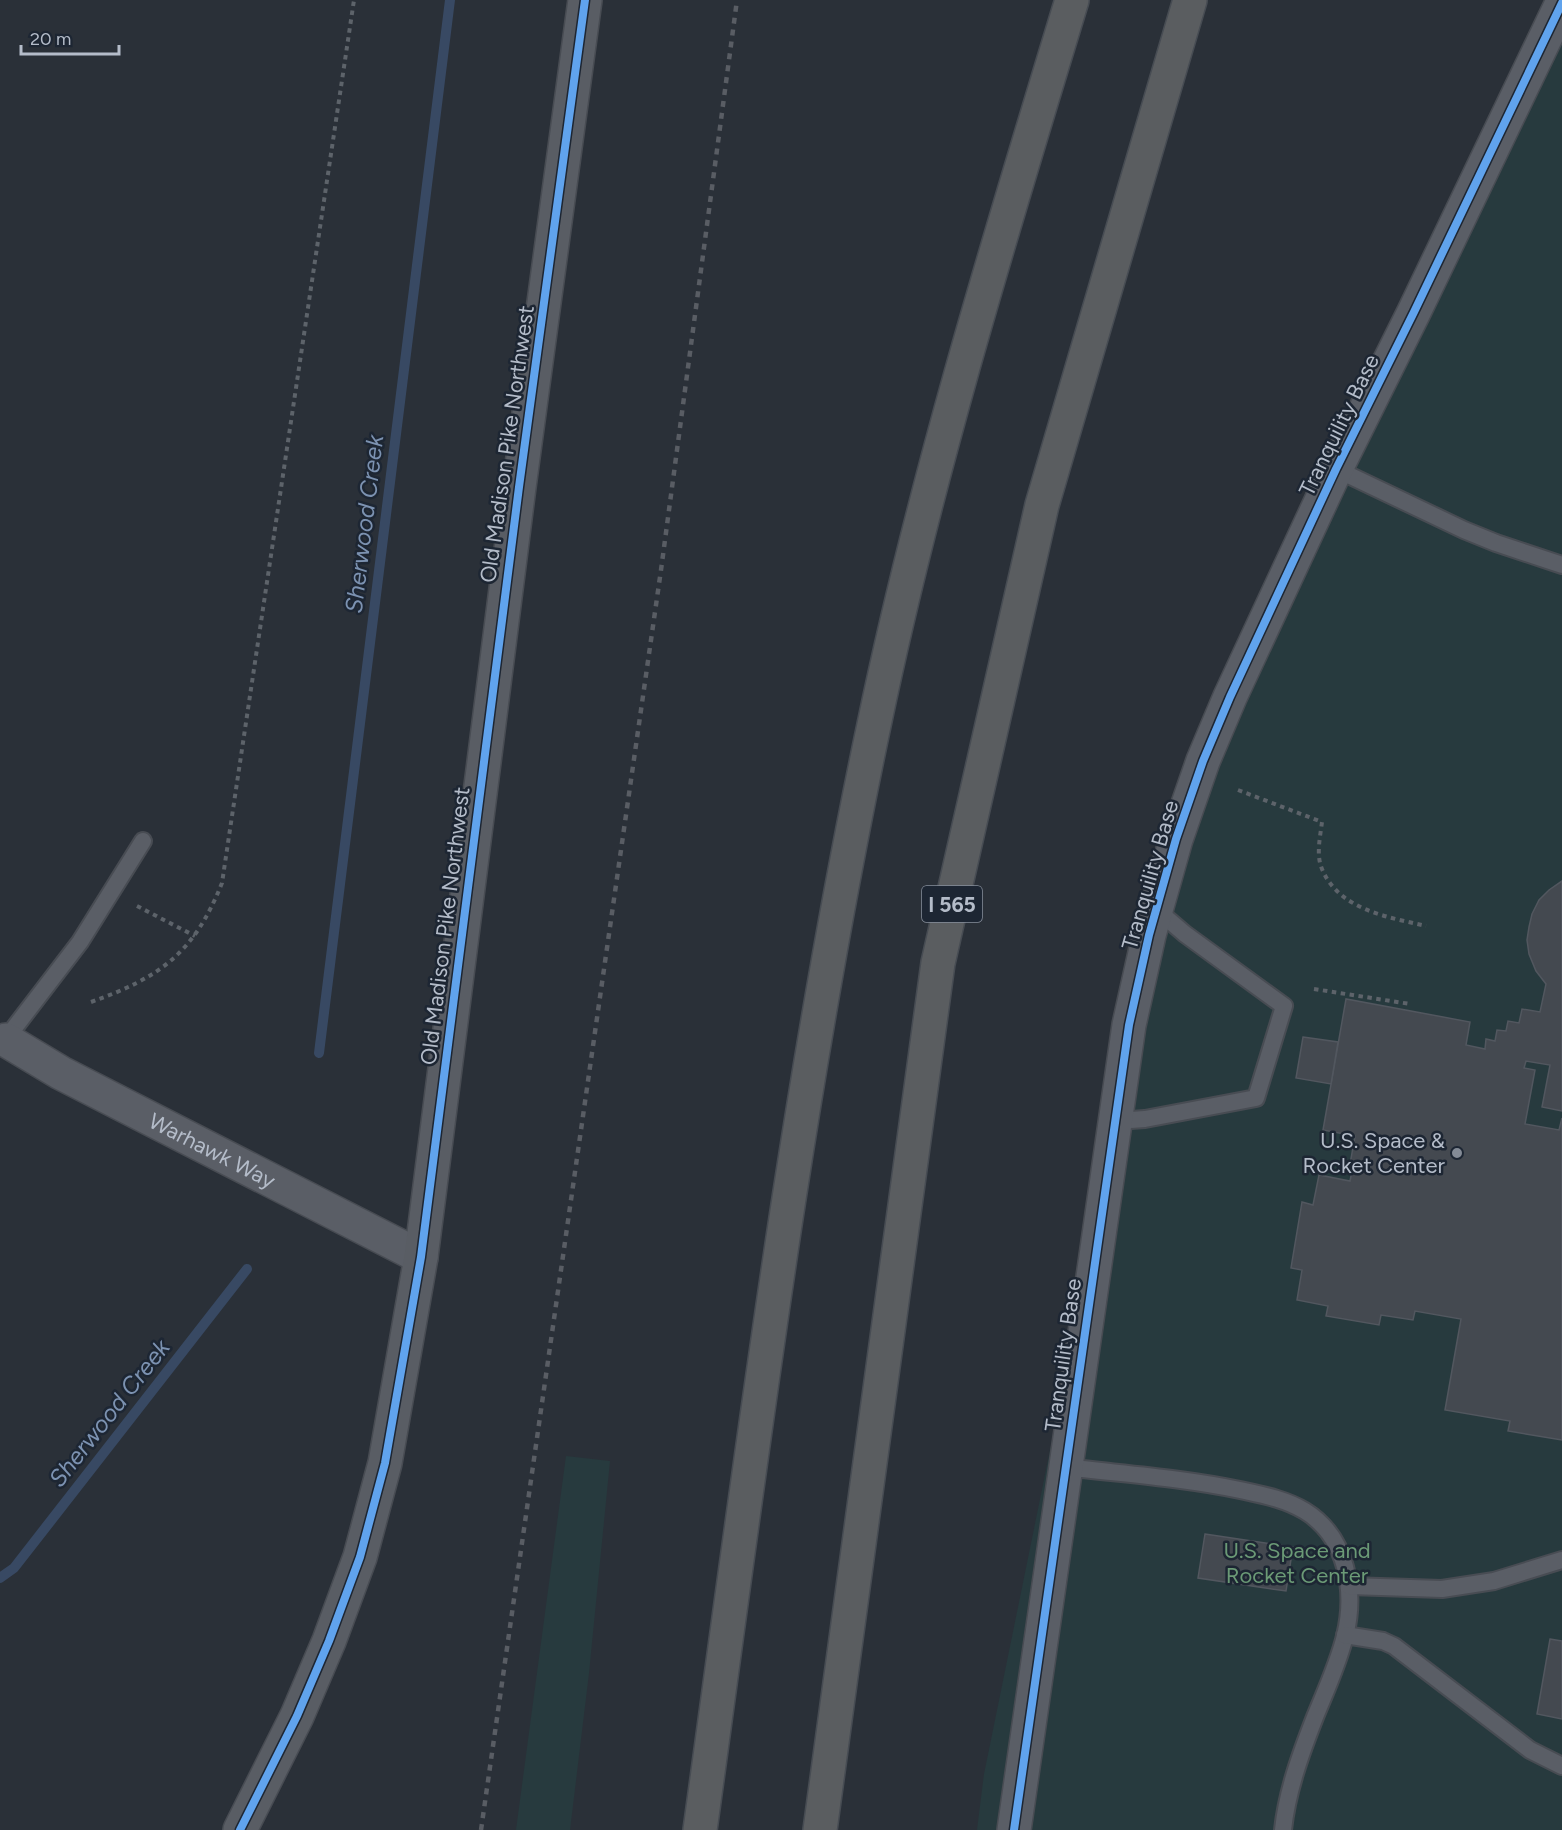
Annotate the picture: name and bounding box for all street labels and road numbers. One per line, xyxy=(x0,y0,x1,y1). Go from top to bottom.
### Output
street label: Old Madison Pike Northwest xyxy=(474,304,540,584)
street label: Tranquility Base xyxy=(1293,350,1385,500)
street label: Old Madison Pike Northwest xyxy=(415,786,475,1066)
street label: Tranquility Base xyxy=(1116,797,1184,953)
road number: I 565 xyxy=(922,886,982,922)
street label: Warhawk Way xyxy=(144,1107,280,1194)
street label: Tranquility Base xyxy=(1039,1277,1087,1433)

